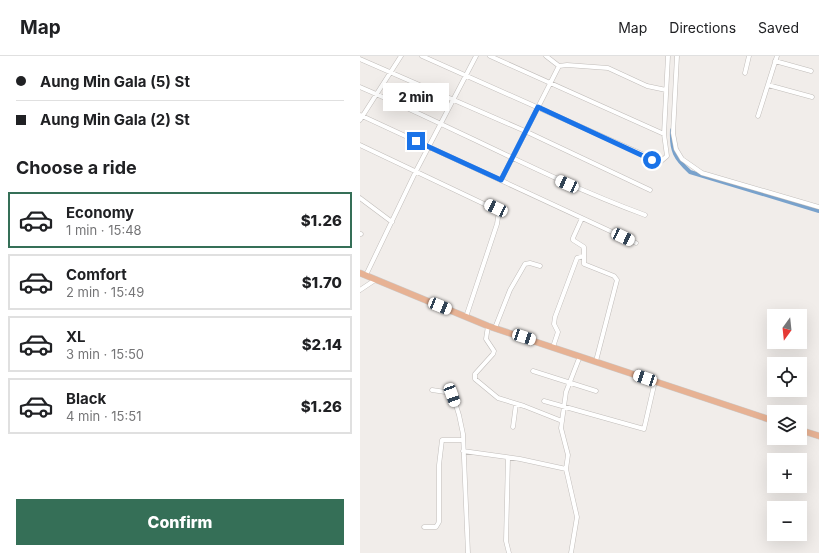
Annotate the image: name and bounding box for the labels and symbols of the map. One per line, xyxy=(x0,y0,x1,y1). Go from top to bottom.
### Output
callout: 2 min xyxy=(383,83,449,111)
route end xyxy=(407,132,425,150)
route start xyxy=(643,151,661,169)
car xyxy=(554,174,580,194)
car xyxy=(483,197,509,219)
car xyxy=(610,226,636,248)
car xyxy=(427,296,453,316)
north arrow xyxy=(767,309,807,349)
car xyxy=(511,328,537,346)
car xyxy=(632,368,658,388)
car xyxy=(442,382,462,408)

